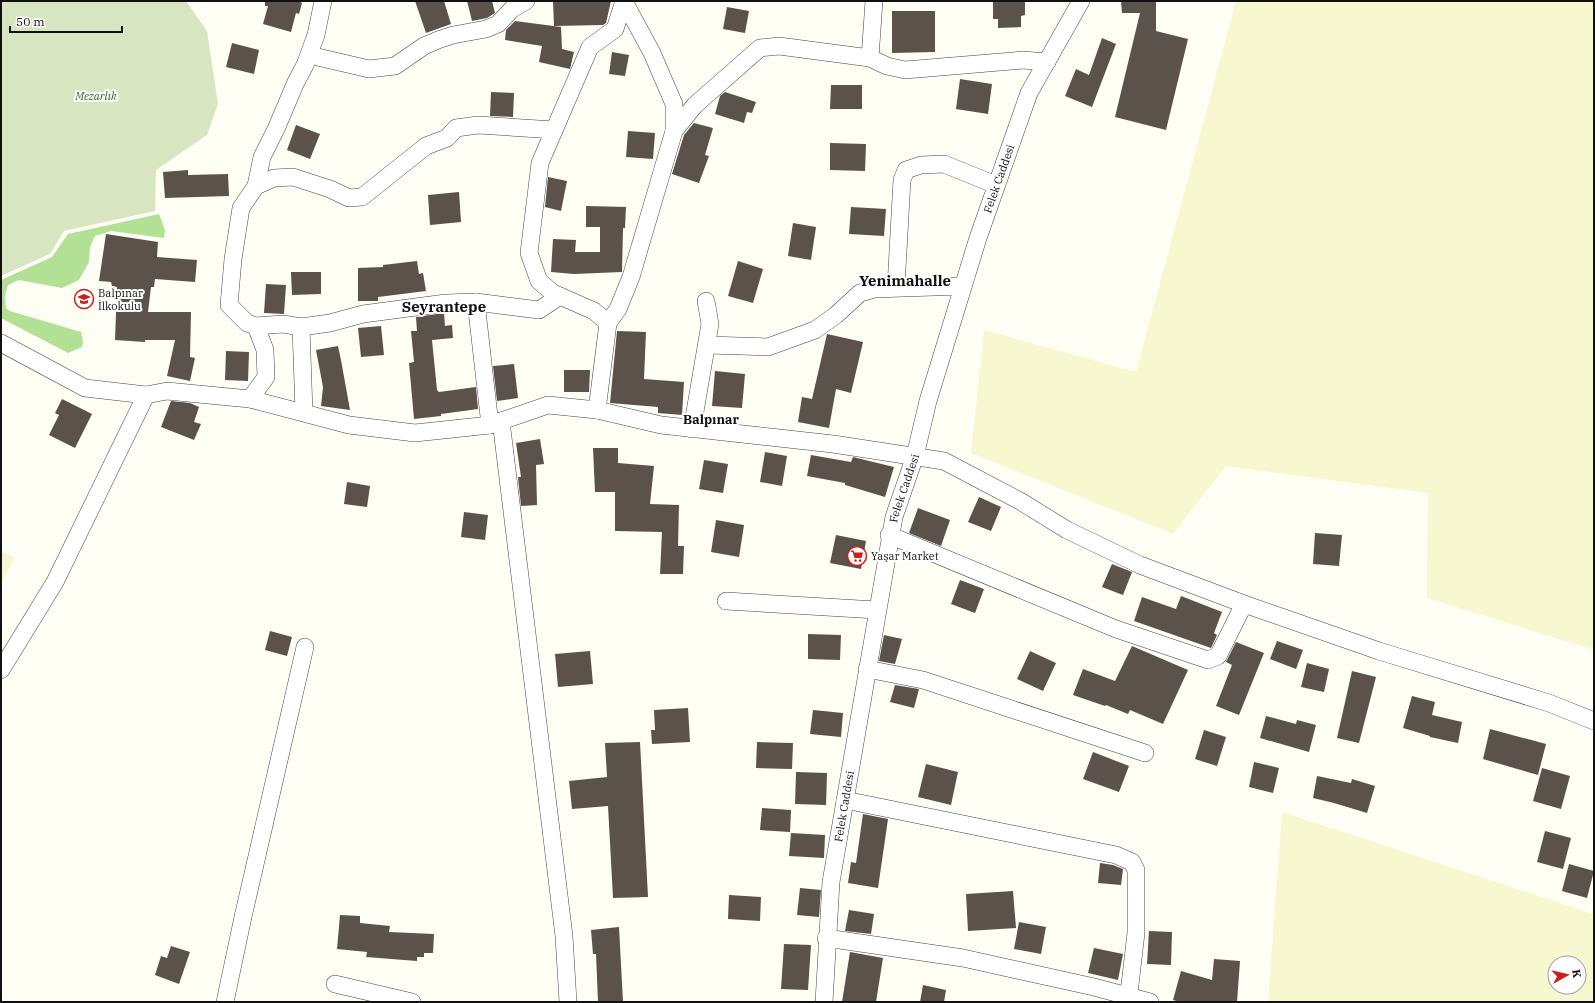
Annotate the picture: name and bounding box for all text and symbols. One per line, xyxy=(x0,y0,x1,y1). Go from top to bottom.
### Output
scale bar xyxy=(10,8,122,34)
text: 50 m xyxy=(16,14,45,29)
park label: Mezarlık xyxy=(74,89,117,103)
street label: Felek Caddesi xyxy=(980,142,1018,215)
district label: Yenimahalle xyxy=(859,271,951,290)
place label: Balpınar İlkokulu xyxy=(98,286,143,313)
school or university icon: Balpınar İlkokulu xyxy=(73,288,95,310)
district label: Seyrantepe xyxy=(402,297,486,316)
district label: Balpınar xyxy=(683,411,740,428)
street label: Felek Caddesi xyxy=(886,452,922,524)
supermarket icon: Yaşar Market xyxy=(846,545,868,567)
place label: Yaşar Market xyxy=(871,549,939,563)
street label: Felek Caddesi xyxy=(831,769,857,843)
north arrow xyxy=(1547,955,1587,995)
text: K xyxy=(1569,968,1584,979)

